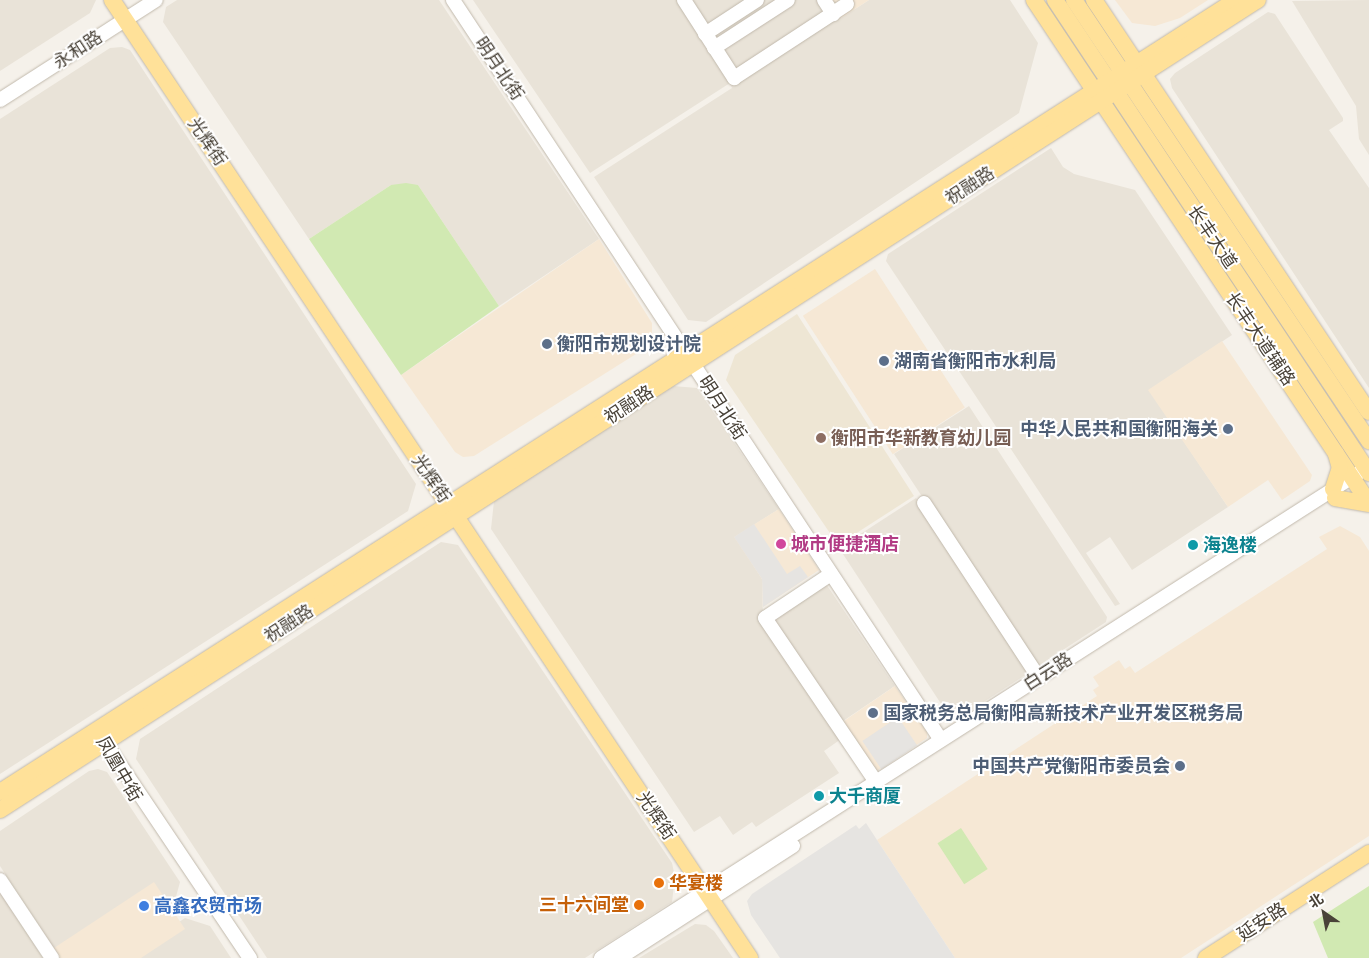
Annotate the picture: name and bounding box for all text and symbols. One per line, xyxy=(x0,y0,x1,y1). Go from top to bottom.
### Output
street label: 永和路 xyxy=(49,26,107,74)
street label: 明月北街 xyxy=(470,33,528,105)
street label: 光辉街 xyxy=(183,114,231,170)
street label: 祝融路 xyxy=(941,162,999,210)
street label: 长丰大道 xyxy=(1183,201,1241,273)
street label: 长丰大道辅路 xyxy=(1221,288,1299,390)
place label: 衡阳市规划设计院 xyxy=(557,333,701,355)
marker: 衡阳市规划设计院 xyxy=(541,338,553,350)
place label: 湖南省衡阳市水利局 xyxy=(894,350,1056,372)
marker: 湖南省衡阳市水利局 xyxy=(878,355,890,367)
street label: 明月北街 xyxy=(693,372,751,444)
street label: 祝融路 xyxy=(600,381,658,429)
place label: 中华人民共和国衡阳海关 xyxy=(1020,418,1218,440)
marker: 中华人民共和国衡阳海关 xyxy=(1222,423,1234,435)
place label: 衡阳市华新教育幼儿园 xyxy=(831,427,1011,449)
marker: 衡阳市华新教育幼儿园 xyxy=(815,432,827,444)
street label: 光辉街 xyxy=(407,451,455,507)
place label: 城市便捷酒店 xyxy=(791,533,899,555)
place label: 海逸楼 xyxy=(1203,534,1257,556)
marker: 城市便捷酒店 xyxy=(775,538,787,550)
marker: 海逸楼 xyxy=(1187,539,1199,551)
street label: 祝融路 xyxy=(260,600,318,648)
street label: 白云路 xyxy=(1019,648,1077,696)
place label: 国家税务总局衡阳高新技术产业开发区税务局 xyxy=(883,702,1243,724)
marker: 国家税务总局衡阳高新技术产业开发区税务局 xyxy=(867,707,879,719)
street label: 凤凰中街 xyxy=(92,732,146,806)
place label: 中国共产党衡阳市委员会 xyxy=(972,755,1170,777)
marker: 中国共产党衡阳市委员会 xyxy=(1174,760,1186,772)
place label: 大千商厦 xyxy=(829,785,901,807)
street label: 光辉街 xyxy=(632,788,680,844)
marker: 大千商厦 xyxy=(813,790,825,802)
place label: 华宴楼 xyxy=(669,872,723,894)
marker: 华宴楼 xyxy=(653,877,665,889)
north arrow xyxy=(1299,888,1349,938)
text: 北 xyxy=(1306,890,1326,911)
place label: 三十六间堂 xyxy=(539,894,629,916)
place label: 高鑫农贸市场 xyxy=(154,895,262,917)
street label: 延安路 xyxy=(1233,898,1291,946)
marker: 三十六间堂 xyxy=(633,899,645,911)
marker: 高鑫农贸市场 xyxy=(138,900,150,912)

